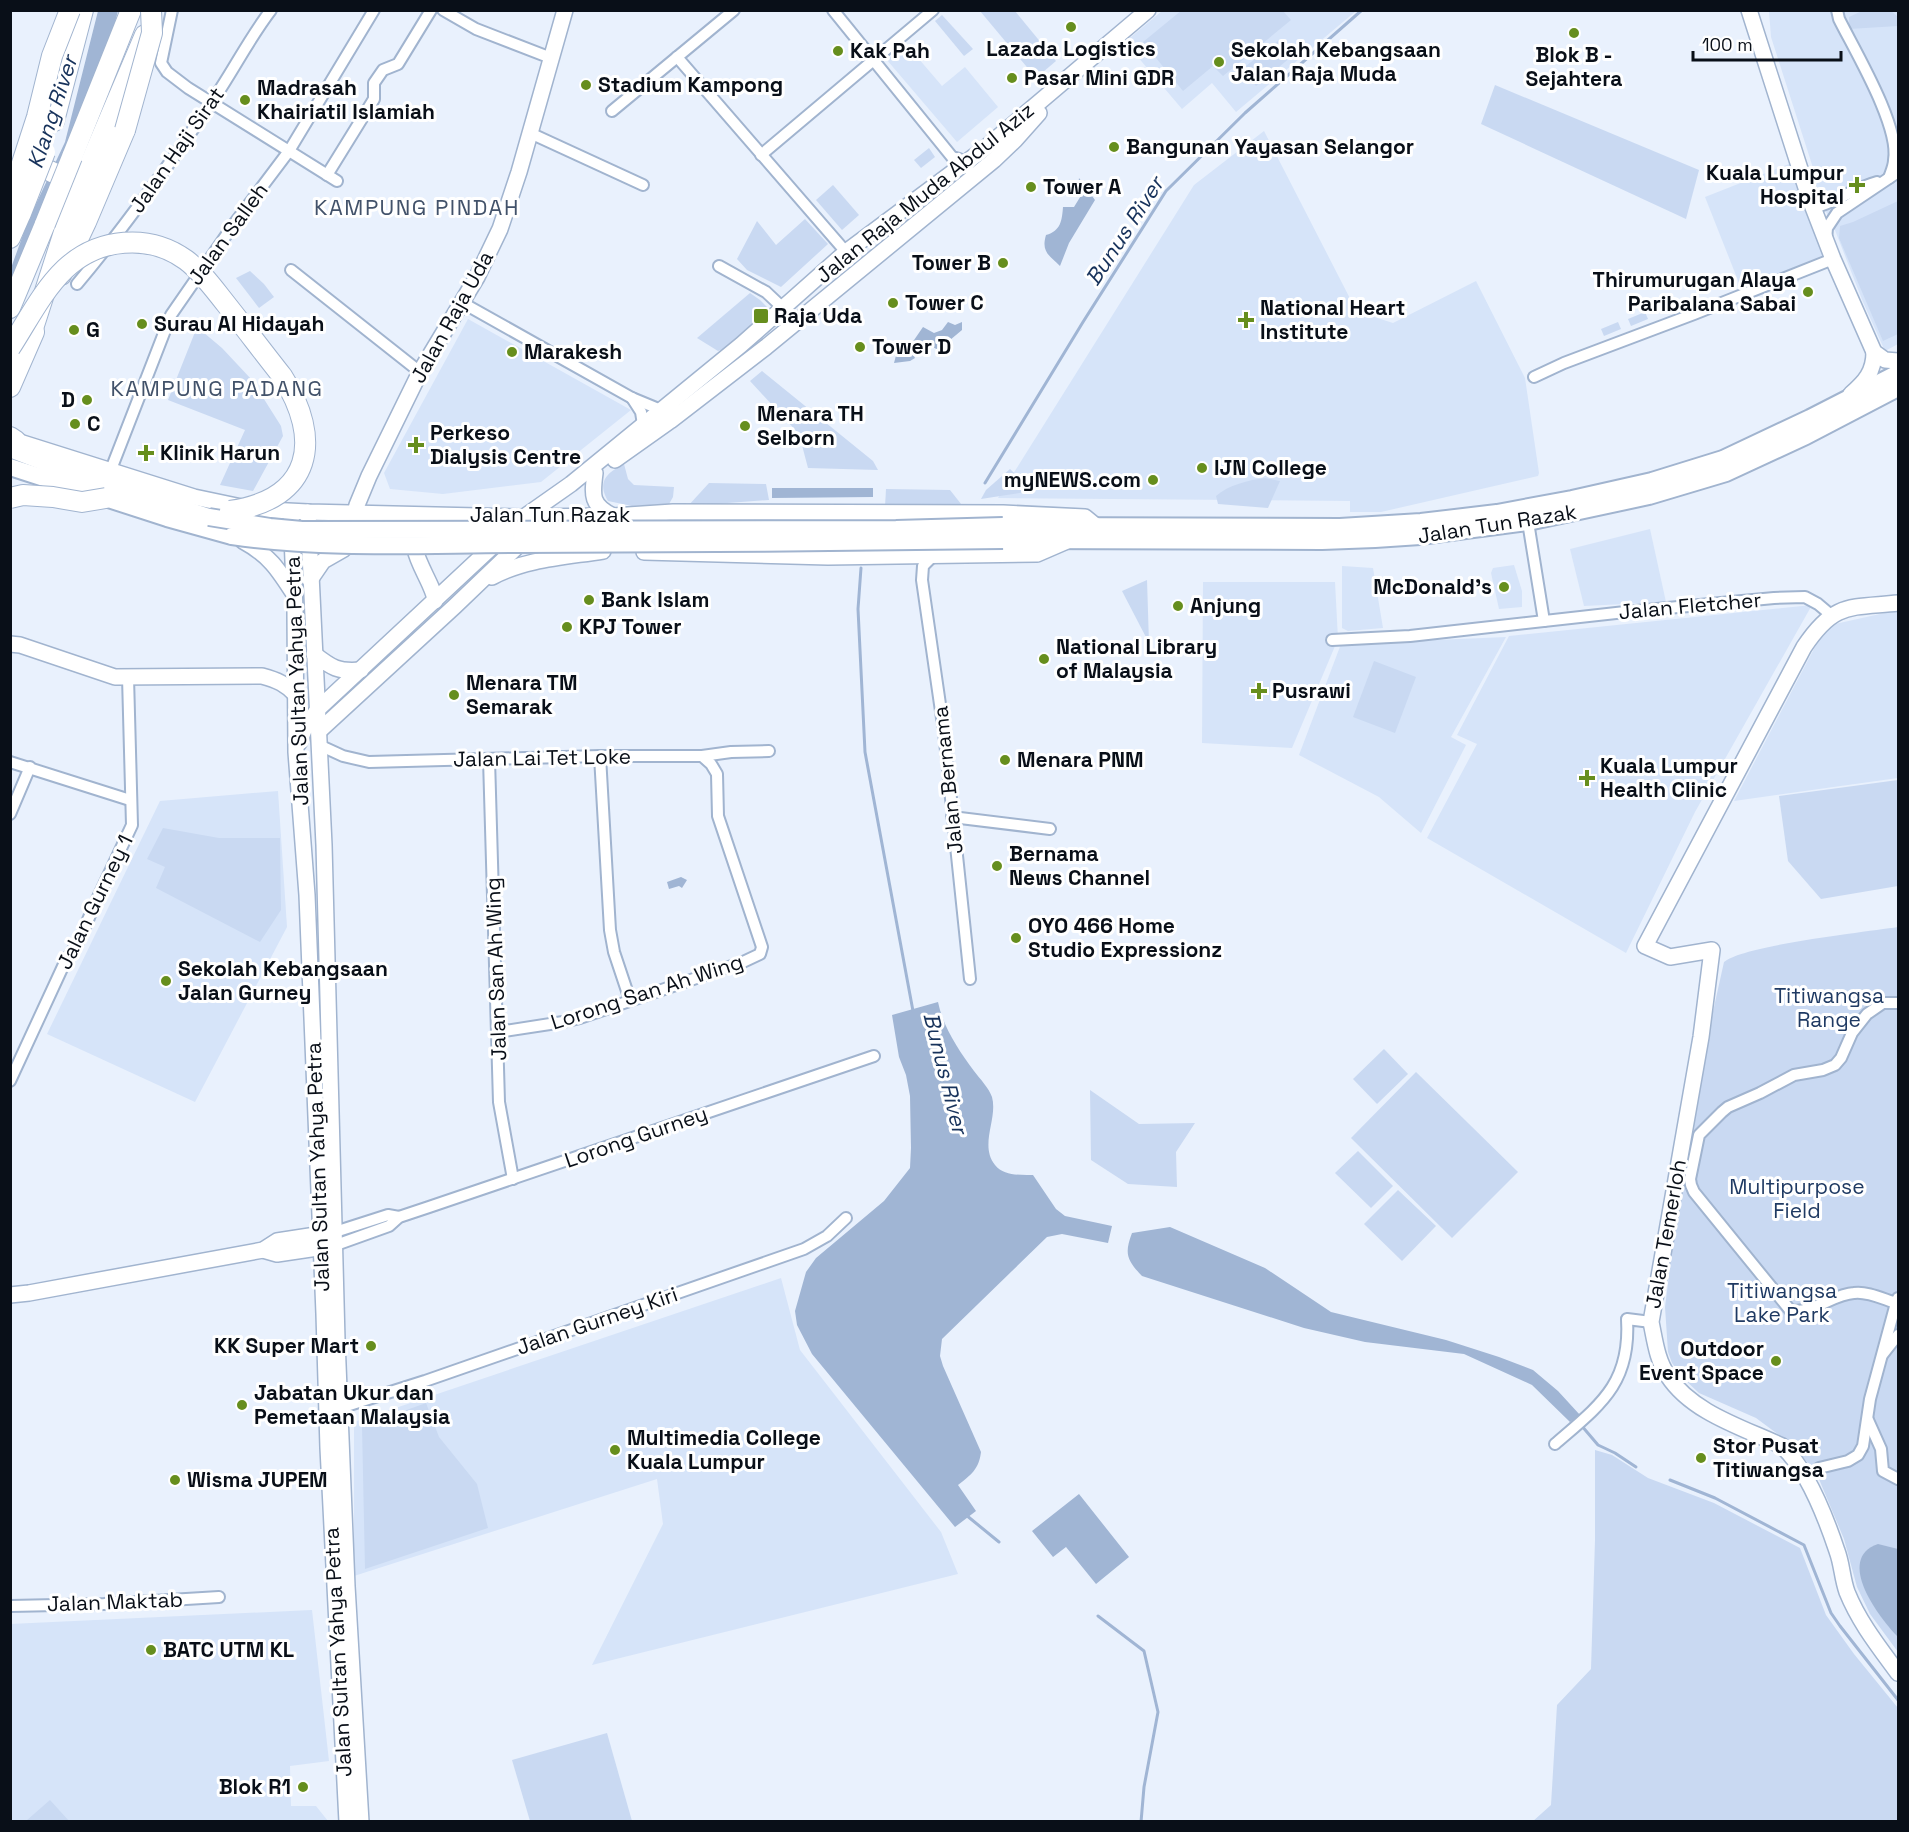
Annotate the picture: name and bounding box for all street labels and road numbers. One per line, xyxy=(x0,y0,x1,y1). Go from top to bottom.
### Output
street label: Jalan Haji Sirat xyxy=(123,81,230,218)
street label: Jalan Raja Muda Abdul Aziz xyxy=(810,96,1039,289)
street label: Jalan Salleh xyxy=(181,177,274,290)
street label: Jalan Raja Uda xyxy=(404,246,499,388)
street label: Jalan Tun Razak xyxy=(1416,498,1578,549)
street label: Jalan Tun Razak xyxy=(470,501,630,528)
street label: Jalan Sultan Yahya Petra xyxy=(279,556,314,806)
street label: Jalan Fletcher xyxy=(1618,586,1762,625)
street label: Jalan Bernama xyxy=(926,705,969,855)
street label: Jalan Lai Tet Loke xyxy=(453,742,631,773)
street label: Jalan Gurney 1 xyxy=(50,830,139,974)
street label: Jalan San Ah Wing xyxy=(479,877,512,1061)
street label: Lorong San Ah Wing xyxy=(547,948,746,1035)
street label: Jalan Sultan Yahya Petra xyxy=(300,1042,335,1292)
street label: Lorong Gurney xyxy=(561,1099,711,1174)
street label: Jalan Temerloh xyxy=(1639,1157,1692,1311)
street label: Jalan Gurney Kiri xyxy=(513,1280,681,1361)
street label: Jalan Sultan Yahya Petra xyxy=(317,1527,358,1777)
street label: Jalan Maktab xyxy=(46,1586,184,1617)

